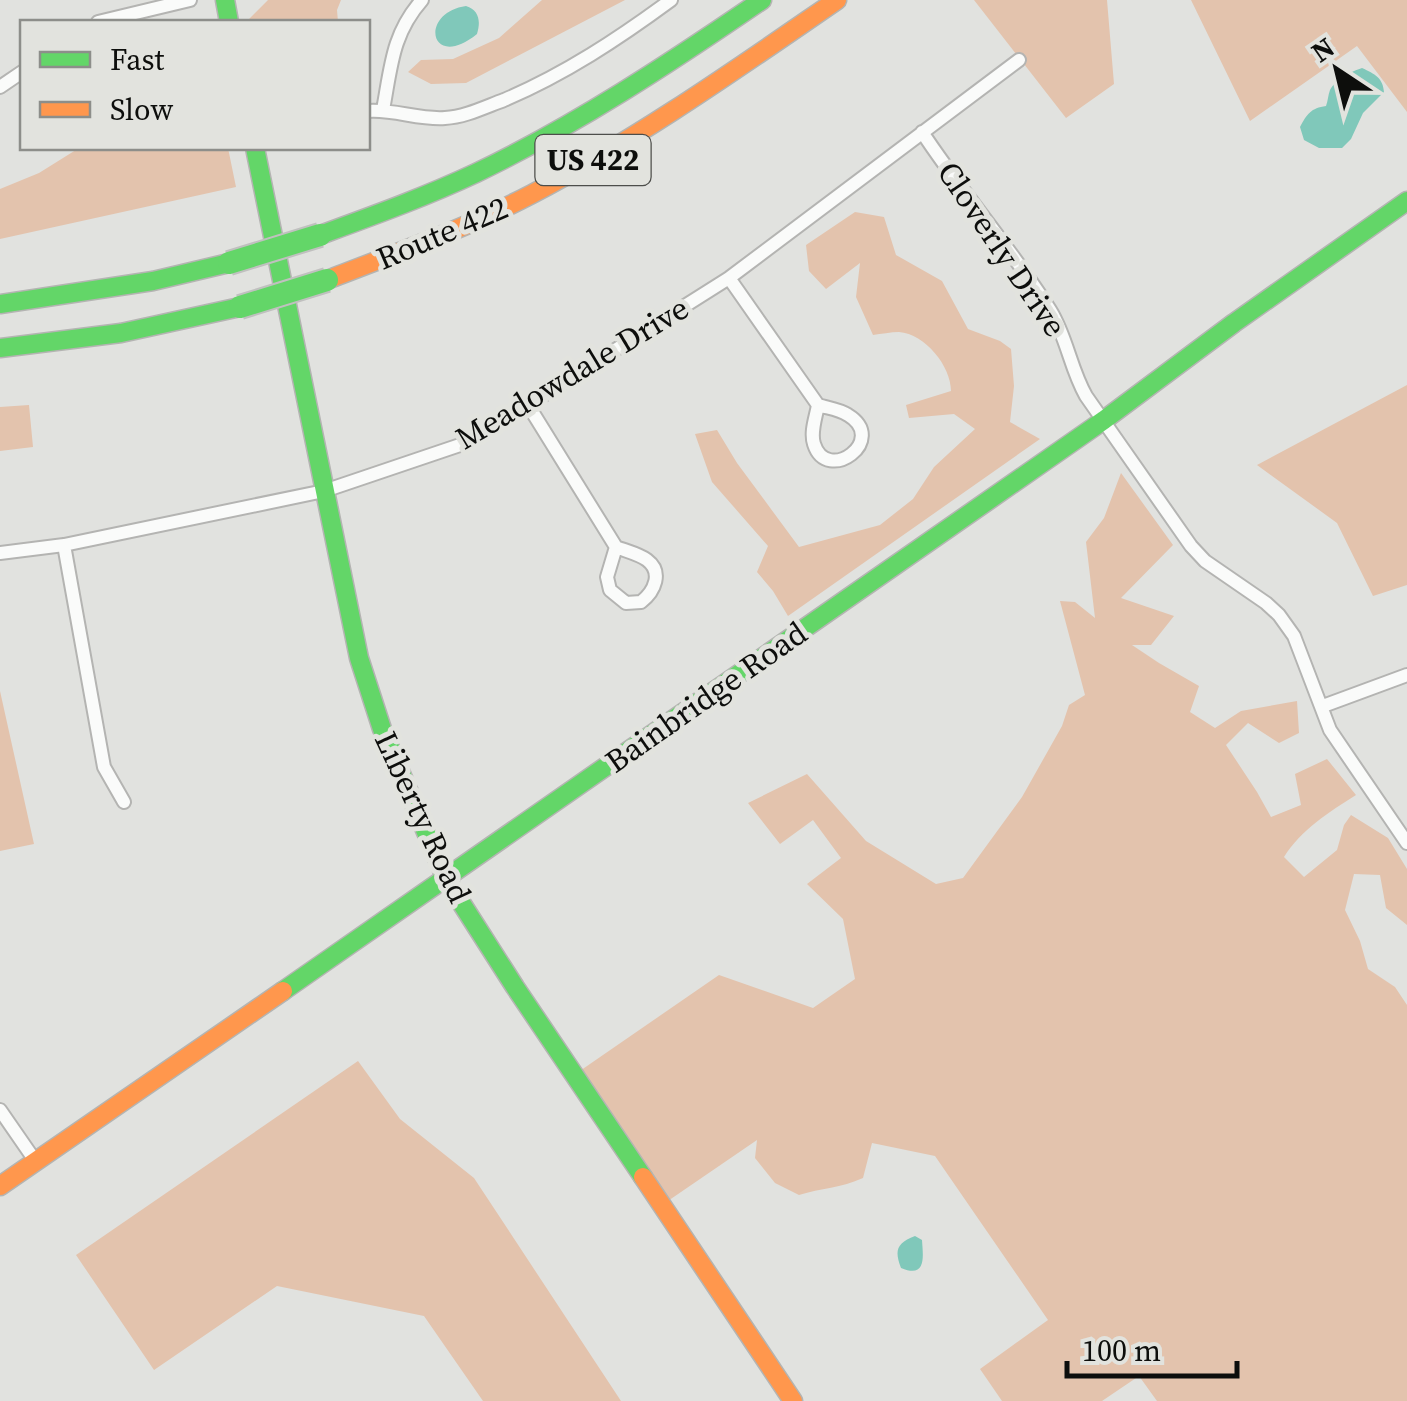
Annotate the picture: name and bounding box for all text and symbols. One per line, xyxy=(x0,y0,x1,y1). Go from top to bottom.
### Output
legend xyxy=(20,20,370,150)
north arrow xyxy=(1287,20,1387,120)
text: N xyxy=(1303,28,1342,71)
text: Fast xyxy=(110,39,164,80)
text: Slow xyxy=(110,89,173,130)
road number: US 422 xyxy=(536,135,650,185)
street label: Cloverly Drive xyxy=(927,153,1077,345)
street label: Route 422 xyxy=(370,186,514,280)
street label: Meadowdale Drive xyxy=(447,286,697,460)
street label: Bainbridge Road xyxy=(596,611,816,783)
street label: Liberty Road xyxy=(364,724,482,910)
scale bar xyxy=(1067,1316,1237,1378)
text: 100 m xyxy=(1082,1330,1161,1371)

